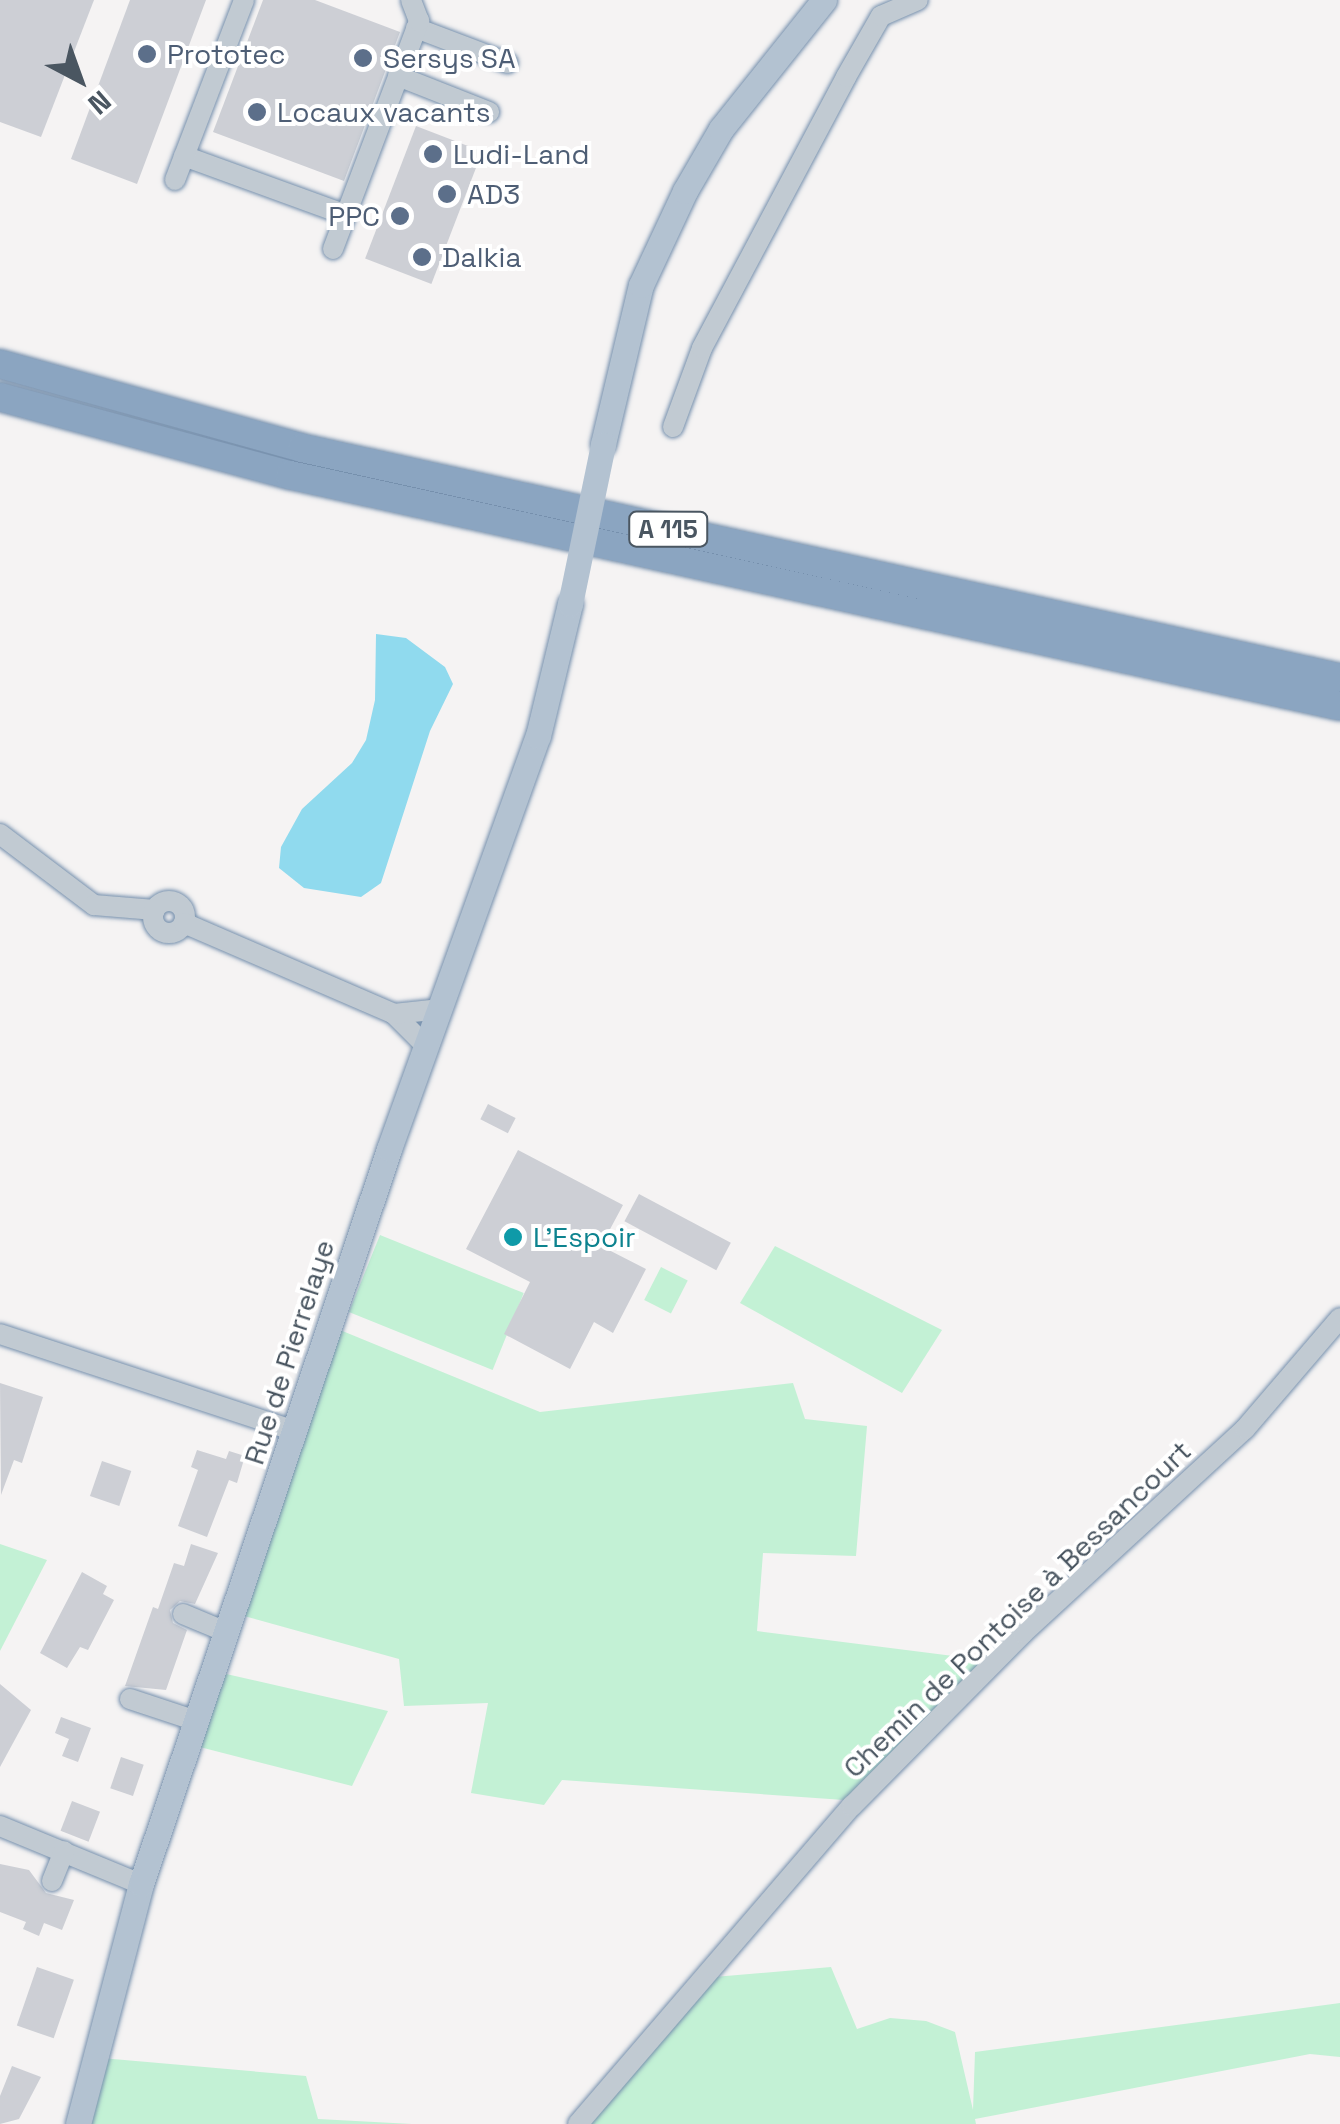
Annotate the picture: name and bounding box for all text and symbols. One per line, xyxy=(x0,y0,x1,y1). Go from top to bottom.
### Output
north arrow xyxy=(30,30,130,130)
place label: Prototec xyxy=(167,37,285,71)
place label: Sersys SA xyxy=(383,41,516,75)
marker: Prototec xyxy=(136,43,158,65)
marker: Sersys SA xyxy=(352,47,374,69)
text: N xyxy=(81,83,119,122)
place label: Locaux vacants xyxy=(277,95,491,129)
marker: Locaux vacants xyxy=(246,101,268,123)
place label: Ludi-Land xyxy=(453,137,590,171)
marker: Ludi-Land xyxy=(422,143,444,165)
place label: AD3 xyxy=(467,177,520,211)
marker: AD3 xyxy=(436,183,458,205)
place label: PPC xyxy=(328,199,380,233)
marker: PPC xyxy=(389,205,411,227)
place label: Dalkia xyxy=(442,240,522,274)
marker: Dalkia xyxy=(411,246,433,268)
road number: A 115 xyxy=(628,509,708,549)
place label: L'Espoir xyxy=(533,1220,636,1254)
marker: L'Espoir xyxy=(502,1226,524,1248)
street label: Rue de Pierrelaye xyxy=(237,1235,341,1469)
street label: Chemin de Pontoise à Bessancourt xyxy=(836,1434,1198,1784)

